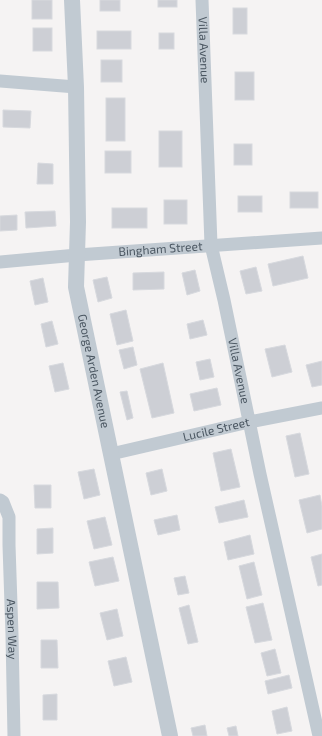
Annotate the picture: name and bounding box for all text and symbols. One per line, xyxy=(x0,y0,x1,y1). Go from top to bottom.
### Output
street label: Villa Avenue xyxy=(197,16,213,84)
street label: Bingham Street xyxy=(118,238,203,258)
street label: George Arden Avenue xyxy=(76,313,113,429)
street label: Villa Avenue xyxy=(226,337,253,405)
street label: Lucile Street xyxy=(181,414,251,443)
street label: Aspen Way xyxy=(5,599,20,660)

